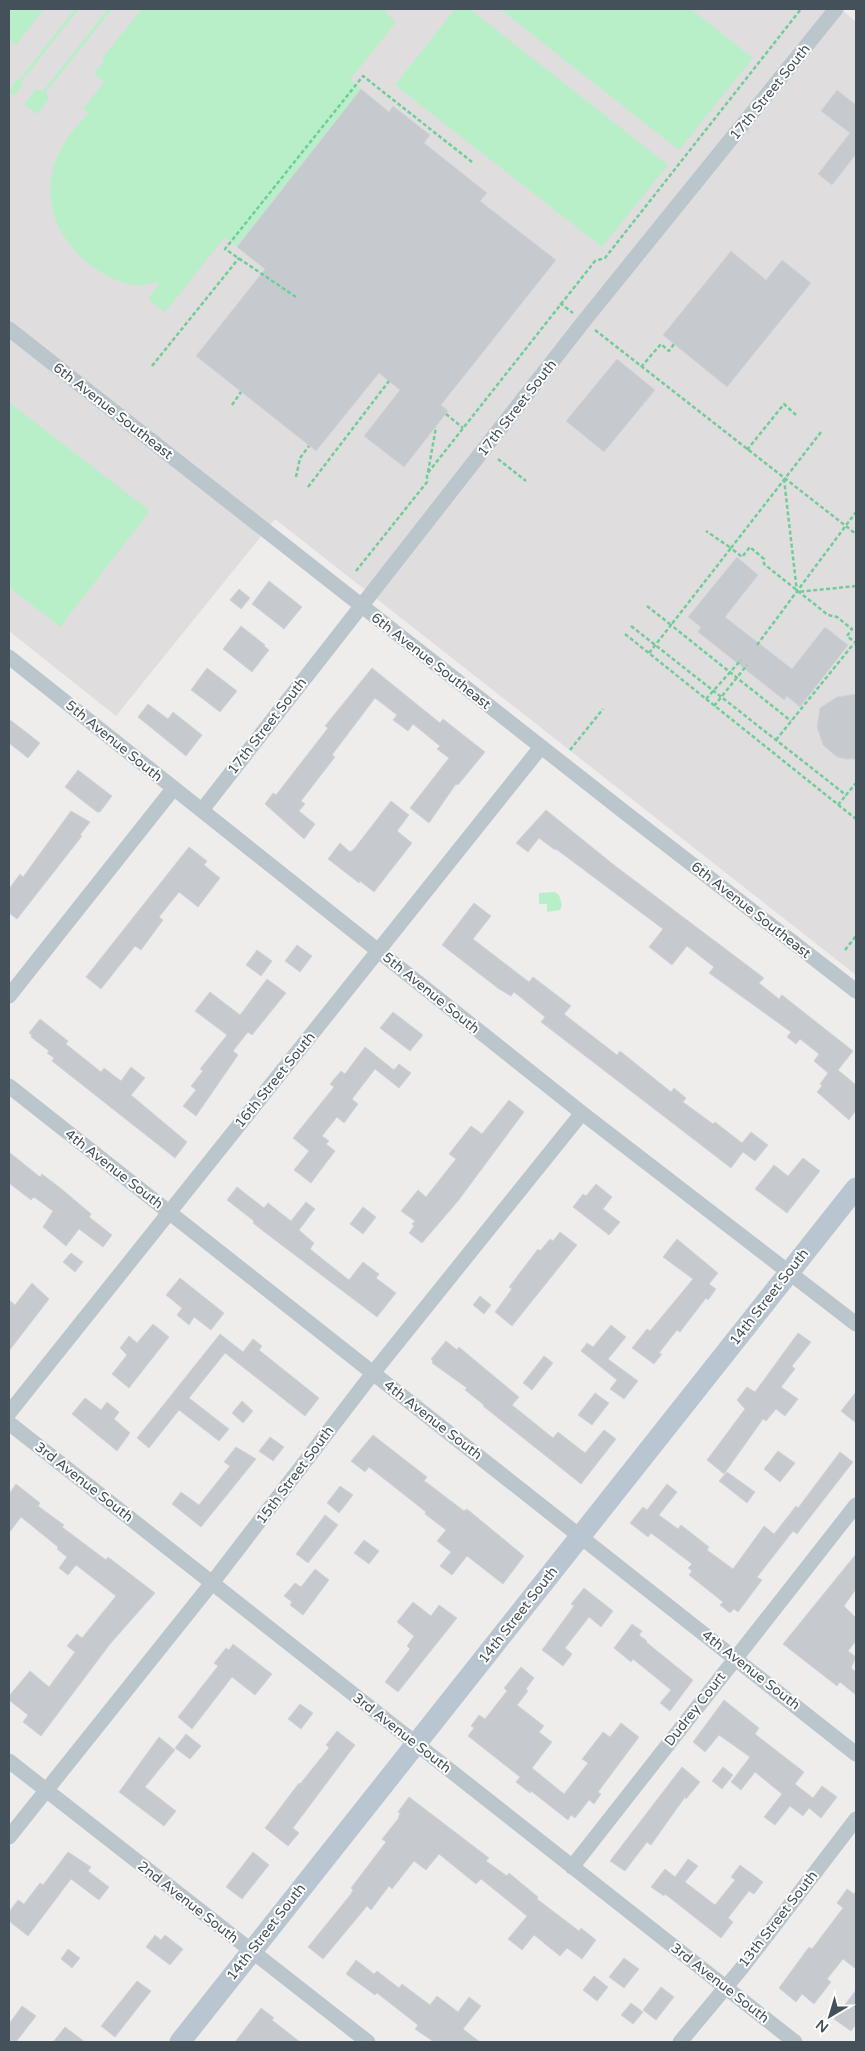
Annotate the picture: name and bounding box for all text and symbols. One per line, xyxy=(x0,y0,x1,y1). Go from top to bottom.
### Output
street label: 17th Street South xyxy=(726,41,814,143)
street label: 17th Street South xyxy=(474,356,560,460)
street label: 6th Avenue Southeast xyxy=(50,359,177,463)
street label: 6th Avenue Southeast xyxy=(368,609,495,713)
street label: 17th Street South xyxy=(224,674,310,778)
street label: 5th Avenue South xyxy=(62,697,166,785)
street label: 6th Avenue Southeast xyxy=(688,858,815,962)
street label: 5th Avenue South xyxy=(379,949,483,1037)
street label: 16th Street South xyxy=(231,1029,319,1131)
street label: 4th Avenue South xyxy=(62,1125,166,1213)
street label: 14th Street South xyxy=(726,1245,812,1349)
street label: 4th Avenue South xyxy=(381,1376,485,1464)
street label: 15th Street South xyxy=(253,1423,337,1527)
street label: 3rd Avenue South xyxy=(32,1438,136,1526)
street label: 14th Street South xyxy=(475,1563,561,1667)
street label: 4th Avenue South xyxy=(699,1626,803,1714)
street label: Dudrey Court xyxy=(661,1668,730,1749)
street label: 3rd Avenue South xyxy=(350,1689,454,1777)
street label: 2nd Avenue South xyxy=(134,1857,242,1947)
street label: 13th Street South xyxy=(735,1867,821,1971)
street label: 14th Street South xyxy=(223,1880,309,1984)
street label: 3rd Avenue South xyxy=(668,1939,772,2027)
north arrow xyxy=(805,1991,855,2041)
text: N xyxy=(813,2016,832,2036)

